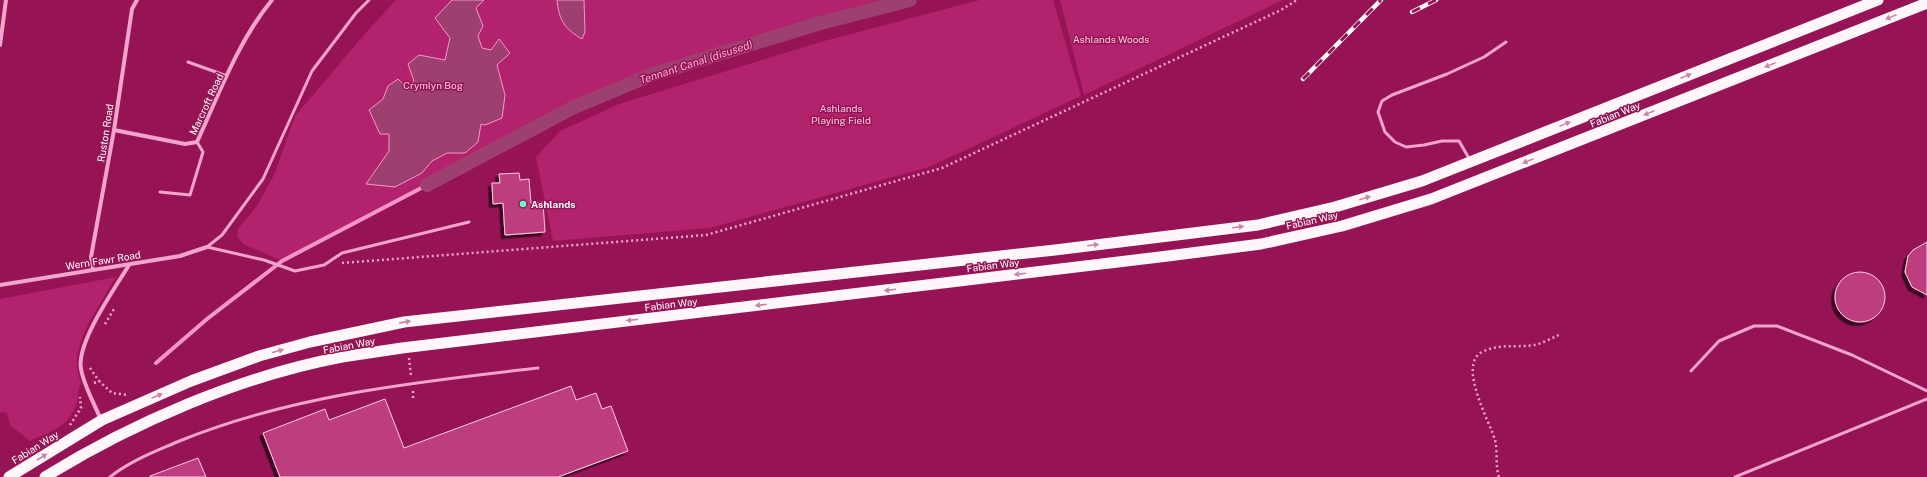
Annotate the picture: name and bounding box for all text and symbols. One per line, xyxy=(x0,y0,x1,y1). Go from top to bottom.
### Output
one-way arrow xyxy=(1884,15,1896,21)
park label: Ashlands Woods xyxy=(1073,33,1149,45)
water label: Tennant Canal (disused) xyxy=(638,38,754,86)
one-way arrow xyxy=(1763,63,1775,69)
street label: Marcroft Road xyxy=(187,71,225,137)
one-way arrow xyxy=(1681,73,1693,79)
park label: Crymlyn Bog xyxy=(403,79,463,91)
street label: Fabian Way xyxy=(1588,98,1642,130)
park label: Ashlands Playing Field xyxy=(811,102,871,126)
street label: Ruston Road xyxy=(94,103,116,163)
one-way arrow xyxy=(1644,110,1655,116)
one-way arrow xyxy=(1560,121,1571,127)
one-way arrow xyxy=(1523,158,1534,164)
one-way arrow xyxy=(1359,195,1371,201)
place label: Ashlands xyxy=(531,198,576,210)
marker: Ashlands xyxy=(518,199,528,209)
street label: Fabian Way xyxy=(1285,208,1340,232)
one-way arrow xyxy=(1232,224,1244,230)
one-way arrow xyxy=(1087,242,1099,249)
street label: Wern Fawr Road xyxy=(65,248,141,272)
street label: Fabian Way xyxy=(966,256,1021,274)
one-way arrow xyxy=(1014,271,1026,277)
one-way arrow xyxy=(884,286,897,293)
street label: Fabian Way xyxy=(644,295,699,313)
one-way arrow xyxy=(755,302,767,308)
one-way arrow xyxy=(626,317,638,323)
one-way arrow xyxy=(399,319,411,325)
street label: Fabian Way xyxy=(322,334,377,356)
one-way arrow xyxy=(273,348,285,354)
one-way arrow xyxy=(151,393,162,399)
street label: Fabian Way xyxy=(9,427,61,466)
one-way arrow xyxy=(36,453,48,460)

